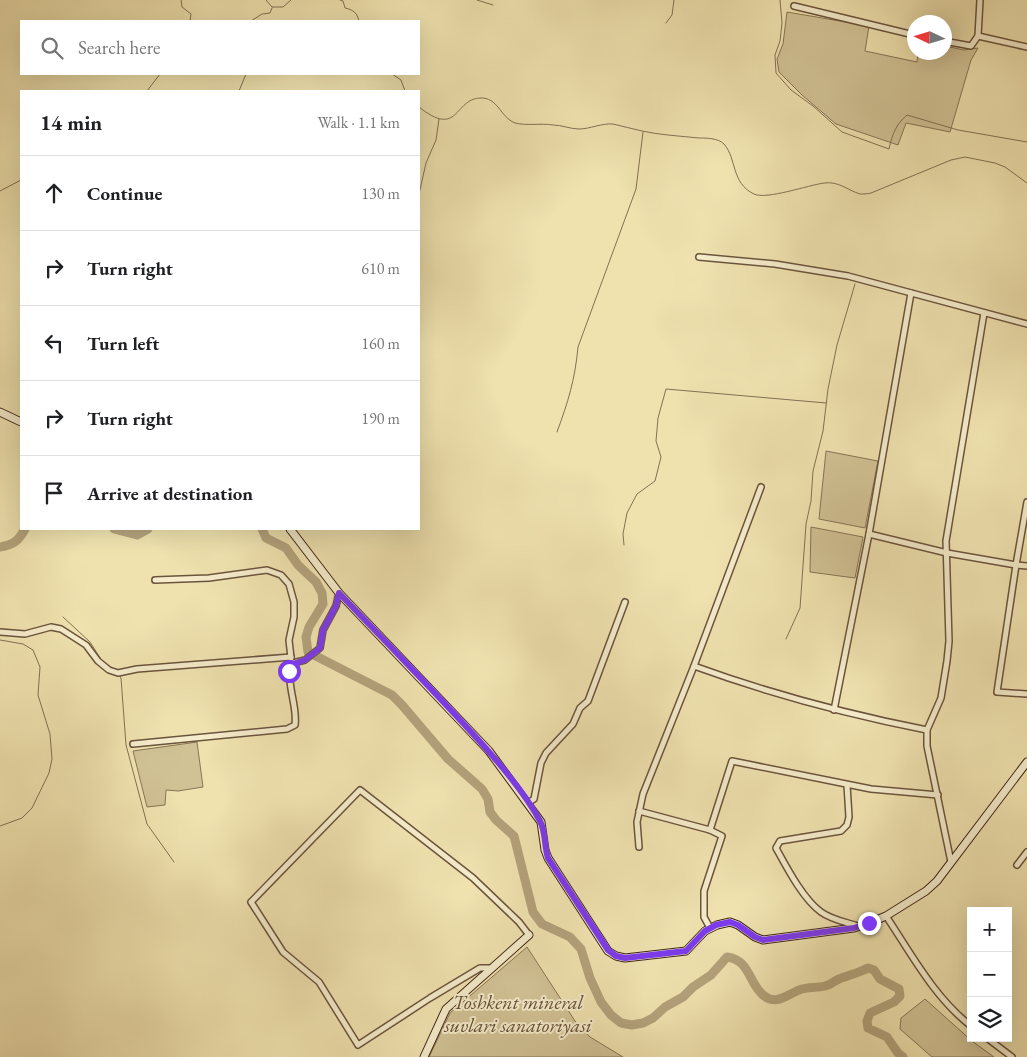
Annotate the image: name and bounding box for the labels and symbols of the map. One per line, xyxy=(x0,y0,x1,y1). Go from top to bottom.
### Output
north arrow xyxy=(907,15,952,60)
route start xyxy=(278,660,301,683)
route end xyxy=(858,912,881,935)
park label: Toshkent mineral suvlari sanatoriyasi xyxy=(443,989,593,1038)

